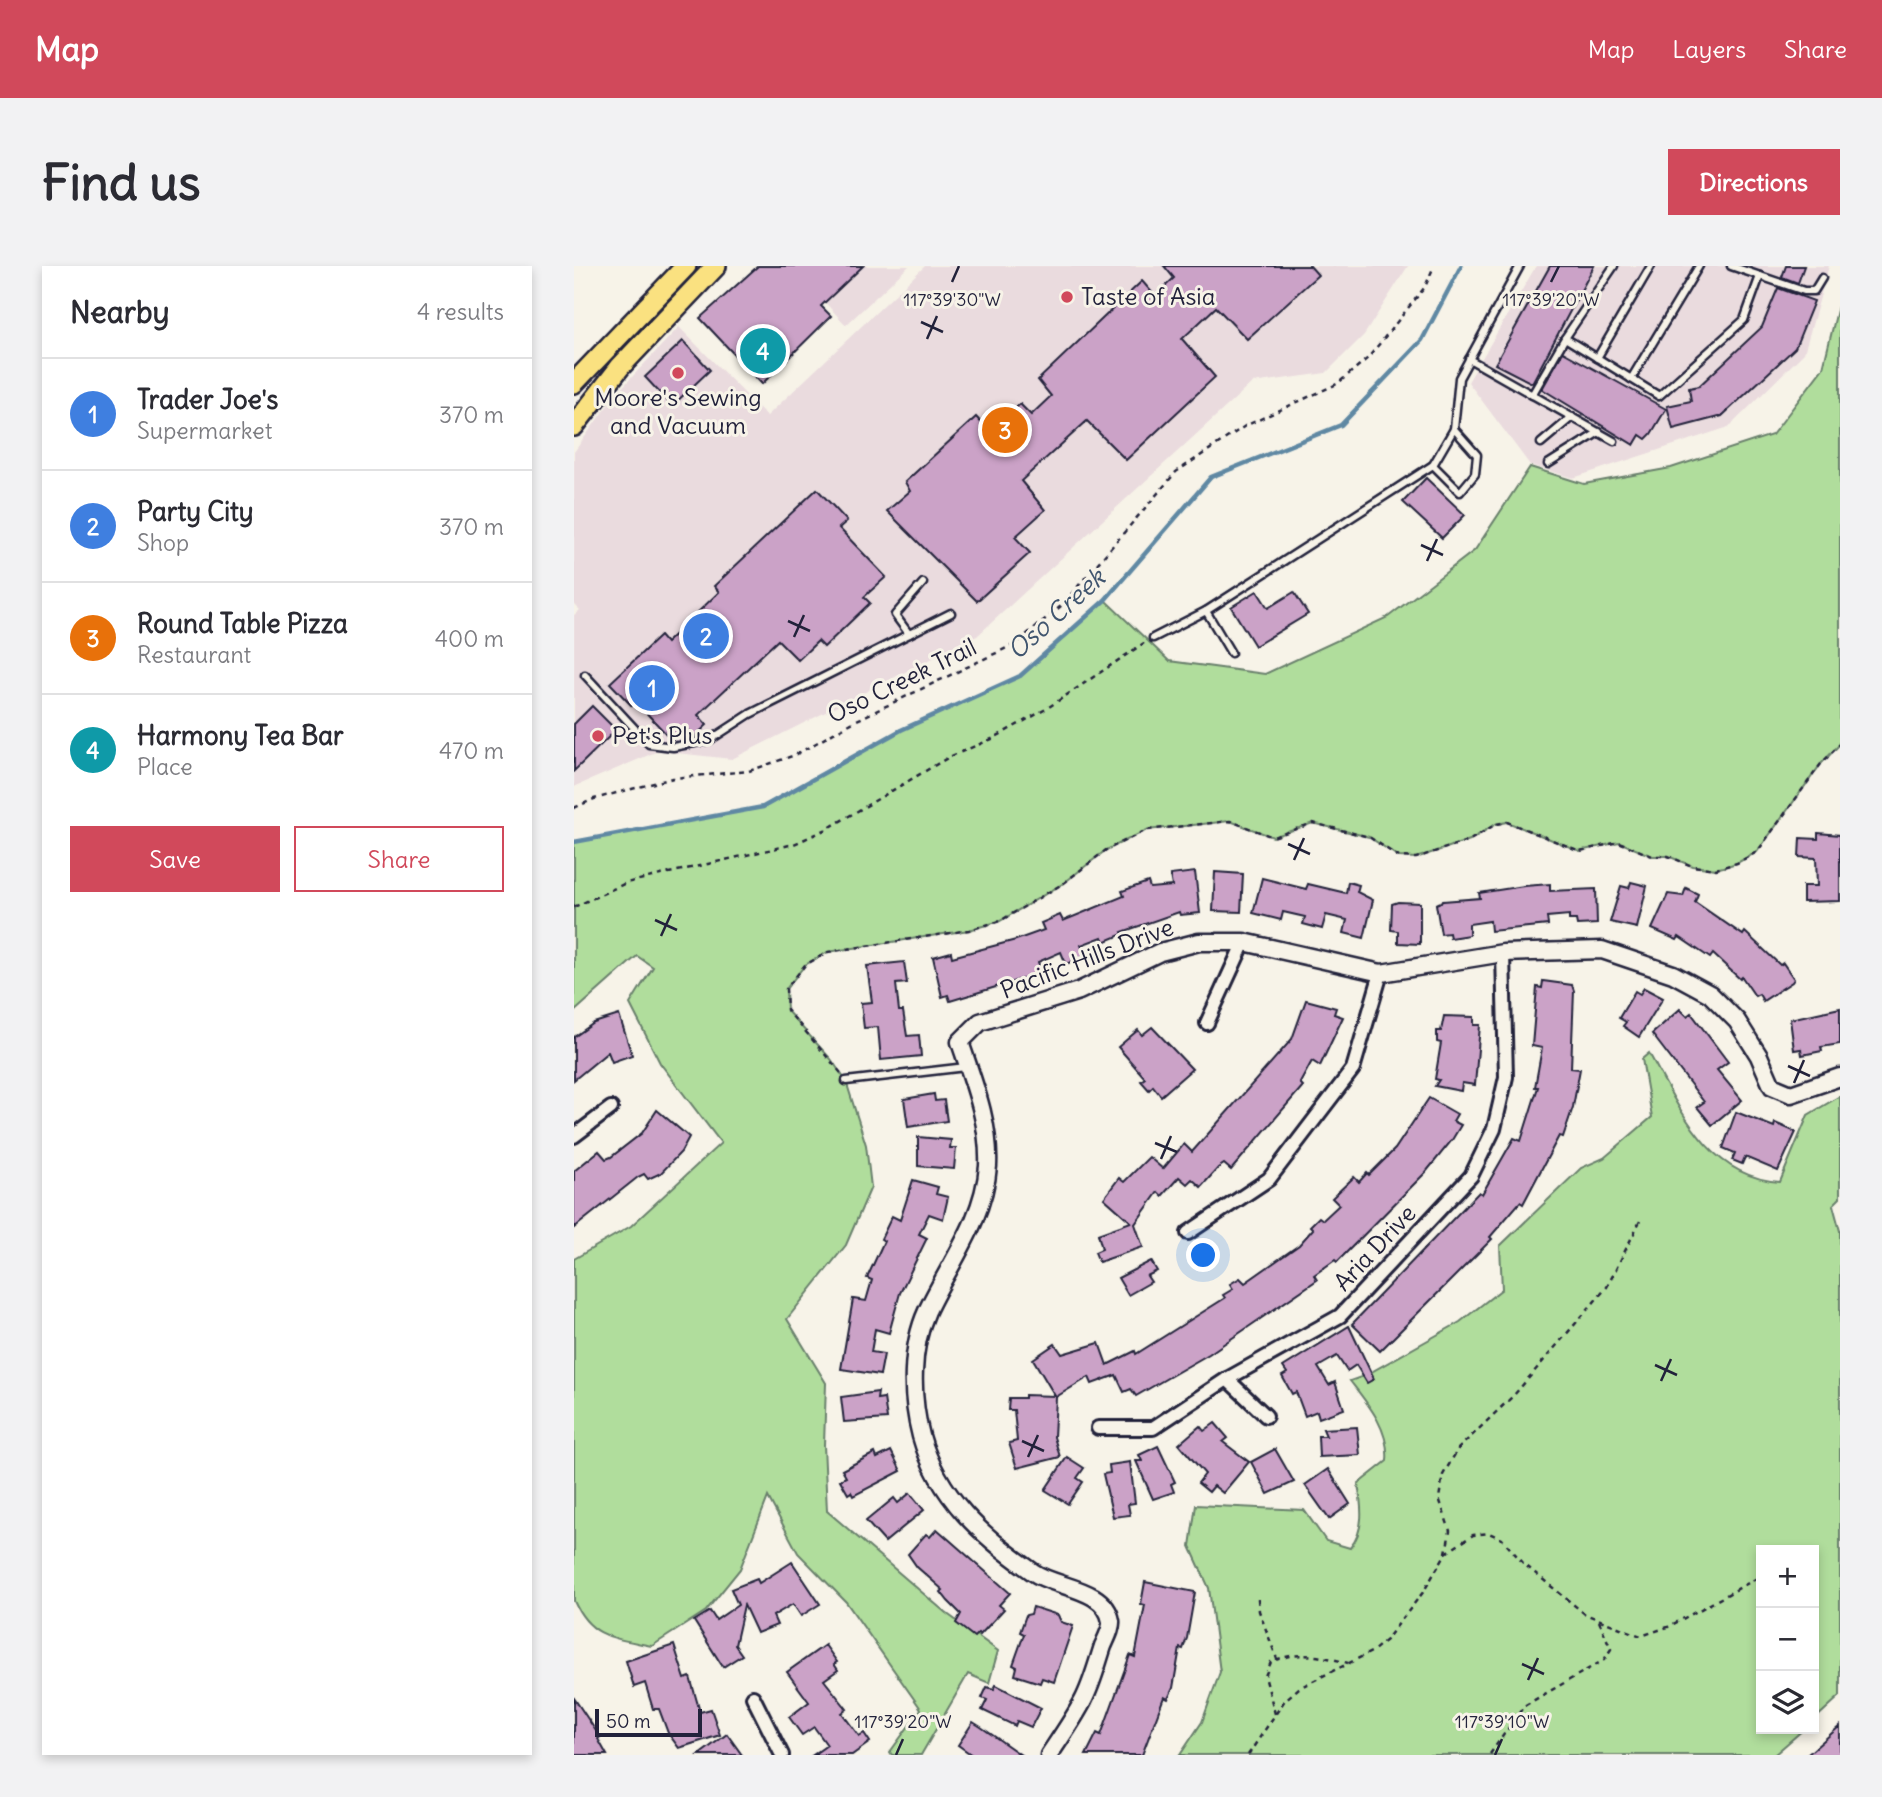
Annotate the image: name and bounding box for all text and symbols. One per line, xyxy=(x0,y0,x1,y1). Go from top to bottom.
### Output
text: Map xyxy=(35,28,99,70)
text: Map xyxy=(1588,34,1634,64)
text: Layers xyxy=(1672,34,1746,64)
text: Share xyxy=(1784,34,1847,64)
button: Directions xyxy=(1668,149,1840,215)
text: Find us xyxy=(42,152,200,213)
place label: Taste of Asia xyxy=(1081,281,1215,311)
text: 117°39'30"W xyxy=(903,288,1001,311)
text: 117°39'20"W xyxy=(1502,288,1600,311)
marker: Taste of Asia xyxy=(1059,289,1075,305)
text: Nearby xyxy=(70,293,170,331)
text: 4 results xyxy=(417,297,504,326)
pin: 4 xyxy=(740,325,786,377)
marker: Moore's Sewing and Vacuum xyxy=(670,365,686,381)
place label: Moore's Sewing and Vacuum xyxy=(594,382,762,440)
text: Trader Joe's xyxy=(137,383,278,416)
text: 1 xyxy=(88,400,98,429)
text: 370 m xyxy=(439,400,504,429)
pin: 3 xyxy=(982,404,1028,456)
text: Supermarket xyxy=(137,416,273,445)
text: Party City xyxy=(137,495,254,528)
text: 2 xyxy=(87,512,99,541)
text: 370 m xyxy=(439,512,504,541)
text: Shop xyxy=(137,528,189,557)
water label: Oso Creek xyxy=(1000,560,1113,666)
text: Round Table Pizza xyxy=(137,607,348,640)
pin: 2 xyxy=(683,610,729,662)
text: 3 xyxy=(86,624,100,653)
text: 400 m xyxy=(435,624,504,653)
street label: Oso Creek Trail xyxy=(822,631,981,729)
text: Restaurant xyxy=(137,640,251,669)
pin: 1 xyxy=(629,662,675,714)
text: Harmony Tea Bar xyxy=(137,719,344,752)
place label: Pet's Plus xyxy=(612,720,712,750)
marker: Pet's Plus xyxy=(590,728,606,744)
text: 4 xyxy=(86,736,100,765)
text: 470 m xyxy=(439,736,504,765)
text: Place xyxy=(137,752,193,781)
button: Save xyxy=(70,826,280,892)
button: Share xyxy=(294,826,504,892)
street label: Pacific Hills Drive xyxy=(996,911,1177,1005)
street label: Aria Drive xyxy=(1327,1198,1422,1297)
your location xyxy=(1186,1238,1220,1272)
map controls xyxy=(1756,1545,1819,1734)
button: + xyxy=(1756,1545,1819,1608)
button: − xyxy=(1756,1608,1819,1671)
button: layers xyxy=(1756,1671,1819,1734)
scale bar xyxy=(595,1706,702,1738)
text: 50 m xyxy=(606,1709,651,1733)
text: 117°39'20"W xyxy=(854,1710,952,1733)
text: 117°39'10"W xyxy=(1455,1710,1549,1733)

